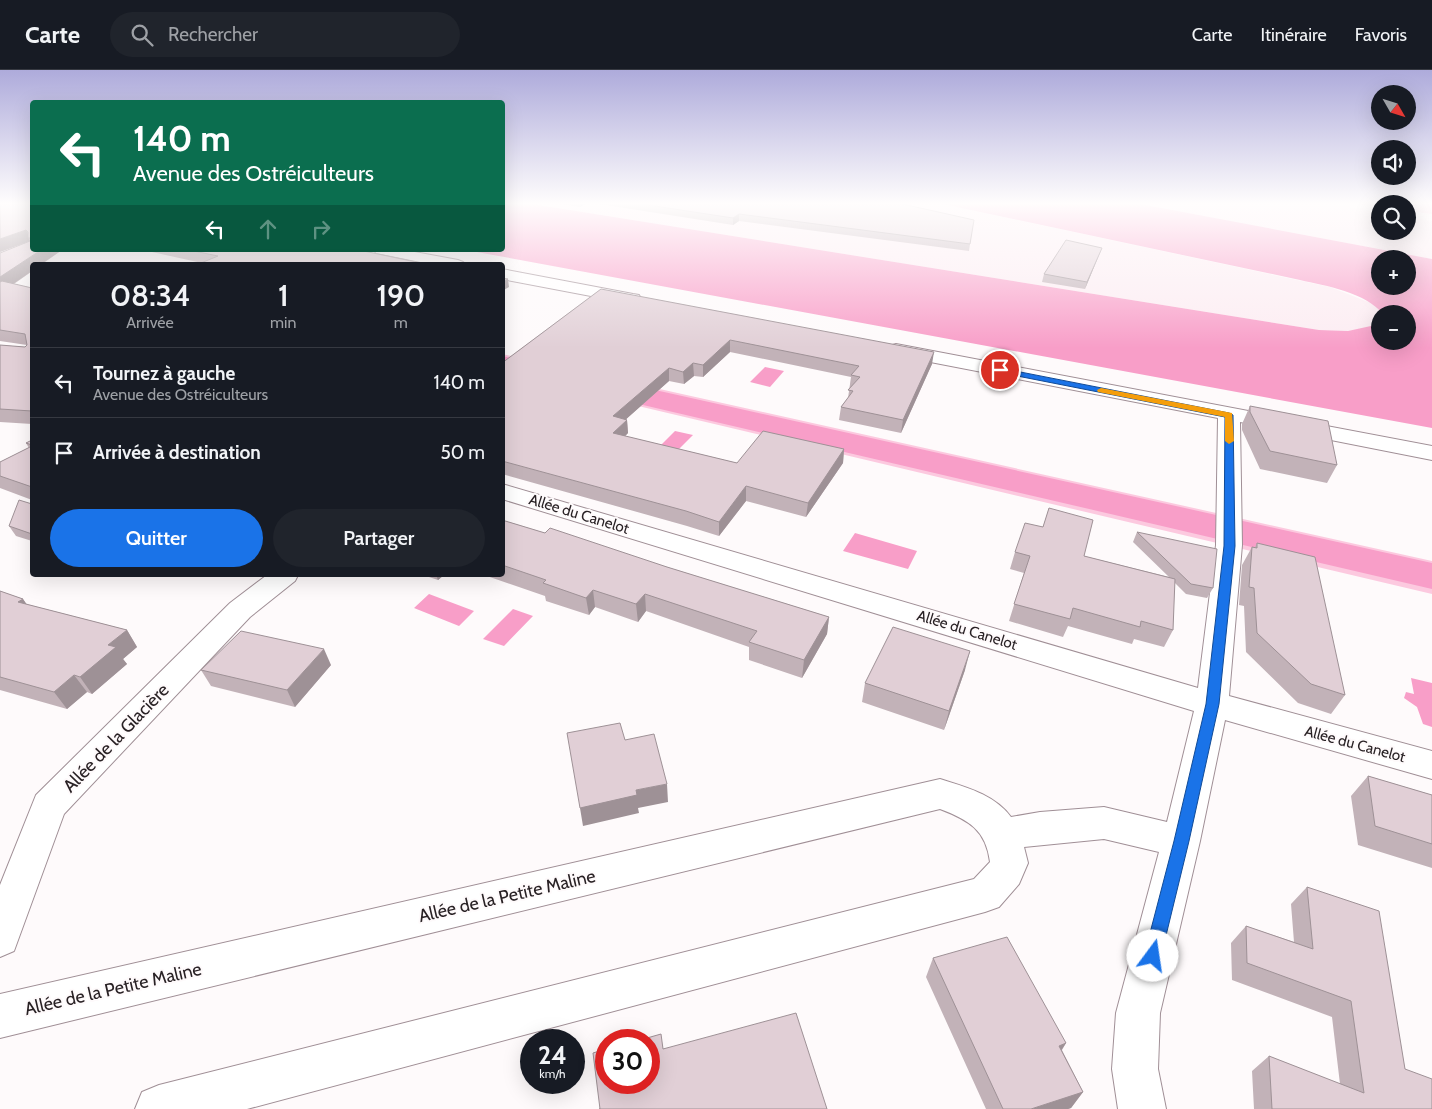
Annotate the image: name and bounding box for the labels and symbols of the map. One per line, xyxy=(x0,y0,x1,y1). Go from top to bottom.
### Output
north arrow xyxy=(1371,85,1416,130)
pin xyxy=(979,349,1021,391)
street label: Allée du Canelot xyxy=(527,490,631,538)
street label: Allée du Canelot xyxy=(915,606,1019,654)
street label: Allée de la Glacière xyxy=(58,679,174,797)
street label: Allée du Canelot xyxy=(1303,722,1407,766)
street label: Allée de la Petite Maline xyxy=(416,865,598,927)
position arrow xyxy=(1126,929,1178,981)
street label: Allée de la Petite Maline xyxy=(22,958,204,1020)
speed limit sign: 30 xyxy=(595,1029,660,1094)

